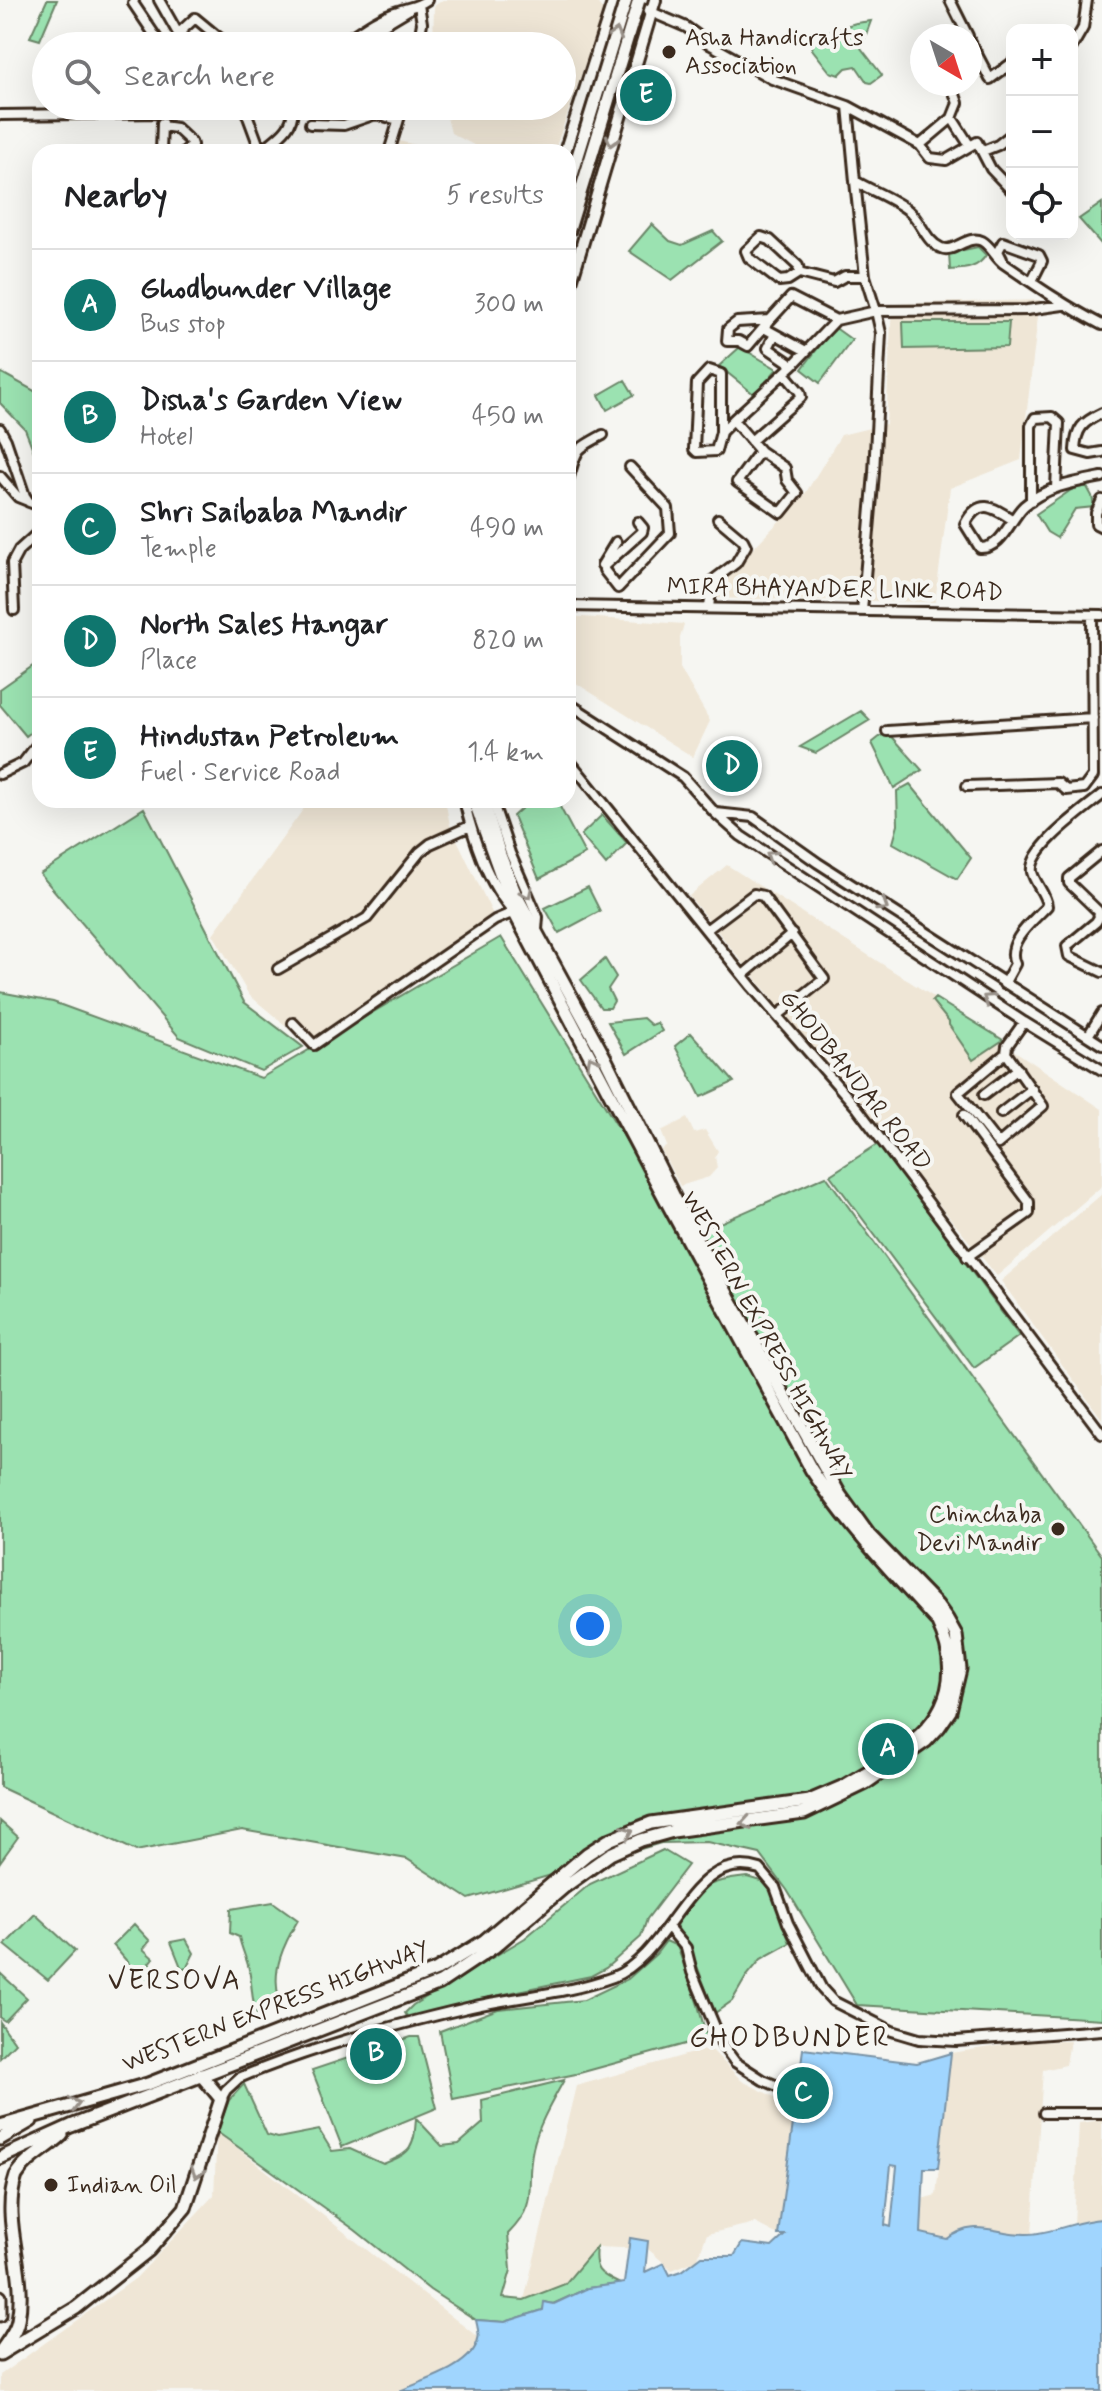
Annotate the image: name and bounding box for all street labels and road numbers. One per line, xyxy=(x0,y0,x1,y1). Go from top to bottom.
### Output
street label: MIRA BHAYANDER LINK ROAD xyxy=(667,572,1003,608)
street label: GHODBANDAR ROAD xyxy=(772,984,938,1178)
street label: WESTERN EXPRESS HIGHWAY xyxy=(673,1186,859,1486)
street label: WESTERN EXPRESS HIGHWAY xyxy=(118,1934,434,2080)

